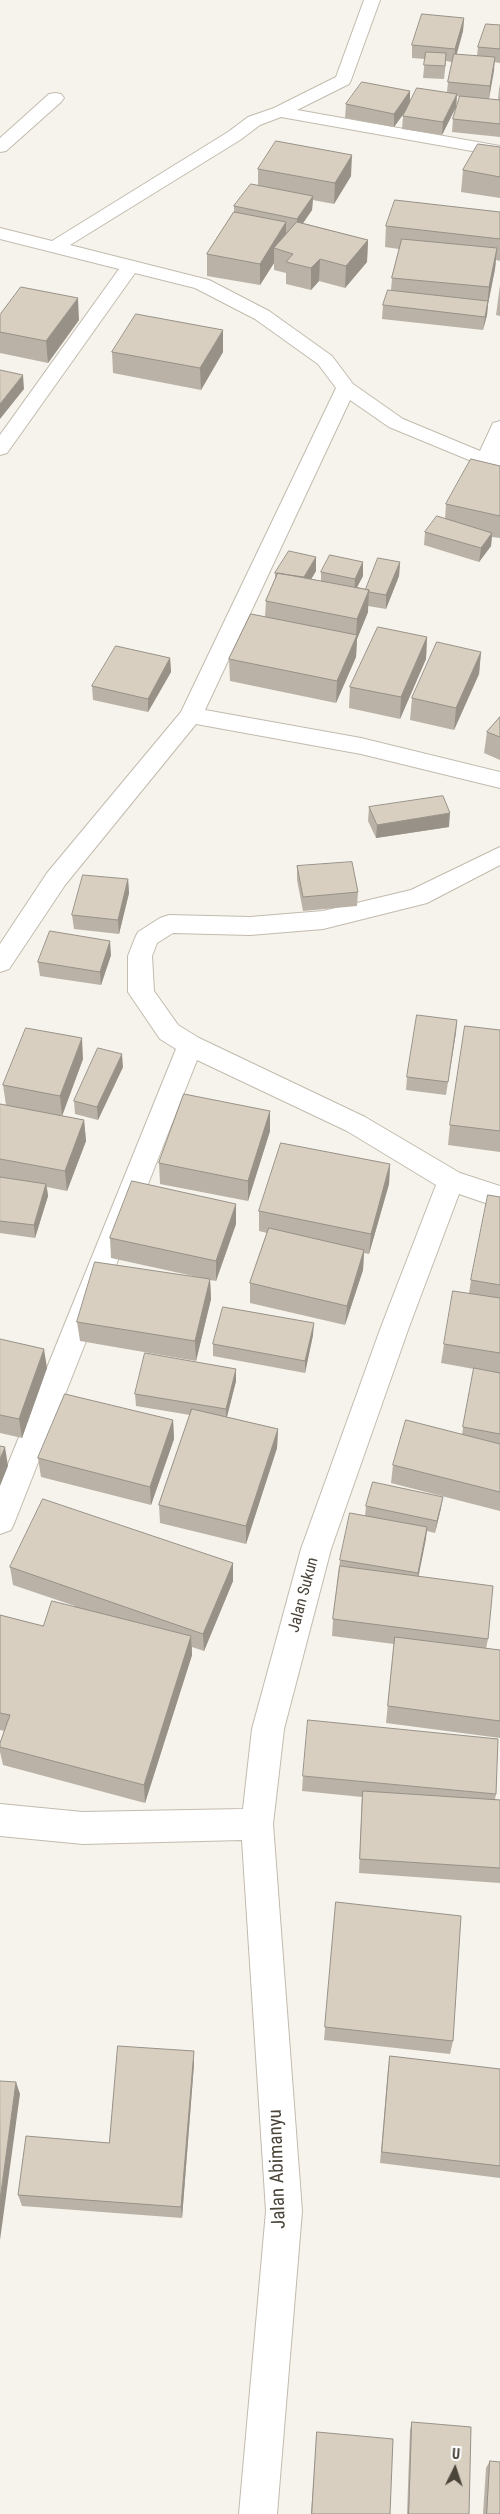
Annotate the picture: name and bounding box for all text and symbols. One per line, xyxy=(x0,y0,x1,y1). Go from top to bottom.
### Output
street label: Jalan Sukun xyxy=(285,1555,323,1635)
street label: Jalan Abimanyu xyxy=(265,2109,291,2229)
north arrow xyxy=(430,2444,480,2494)
text: U xyxy=(451,2446,461,2462)

